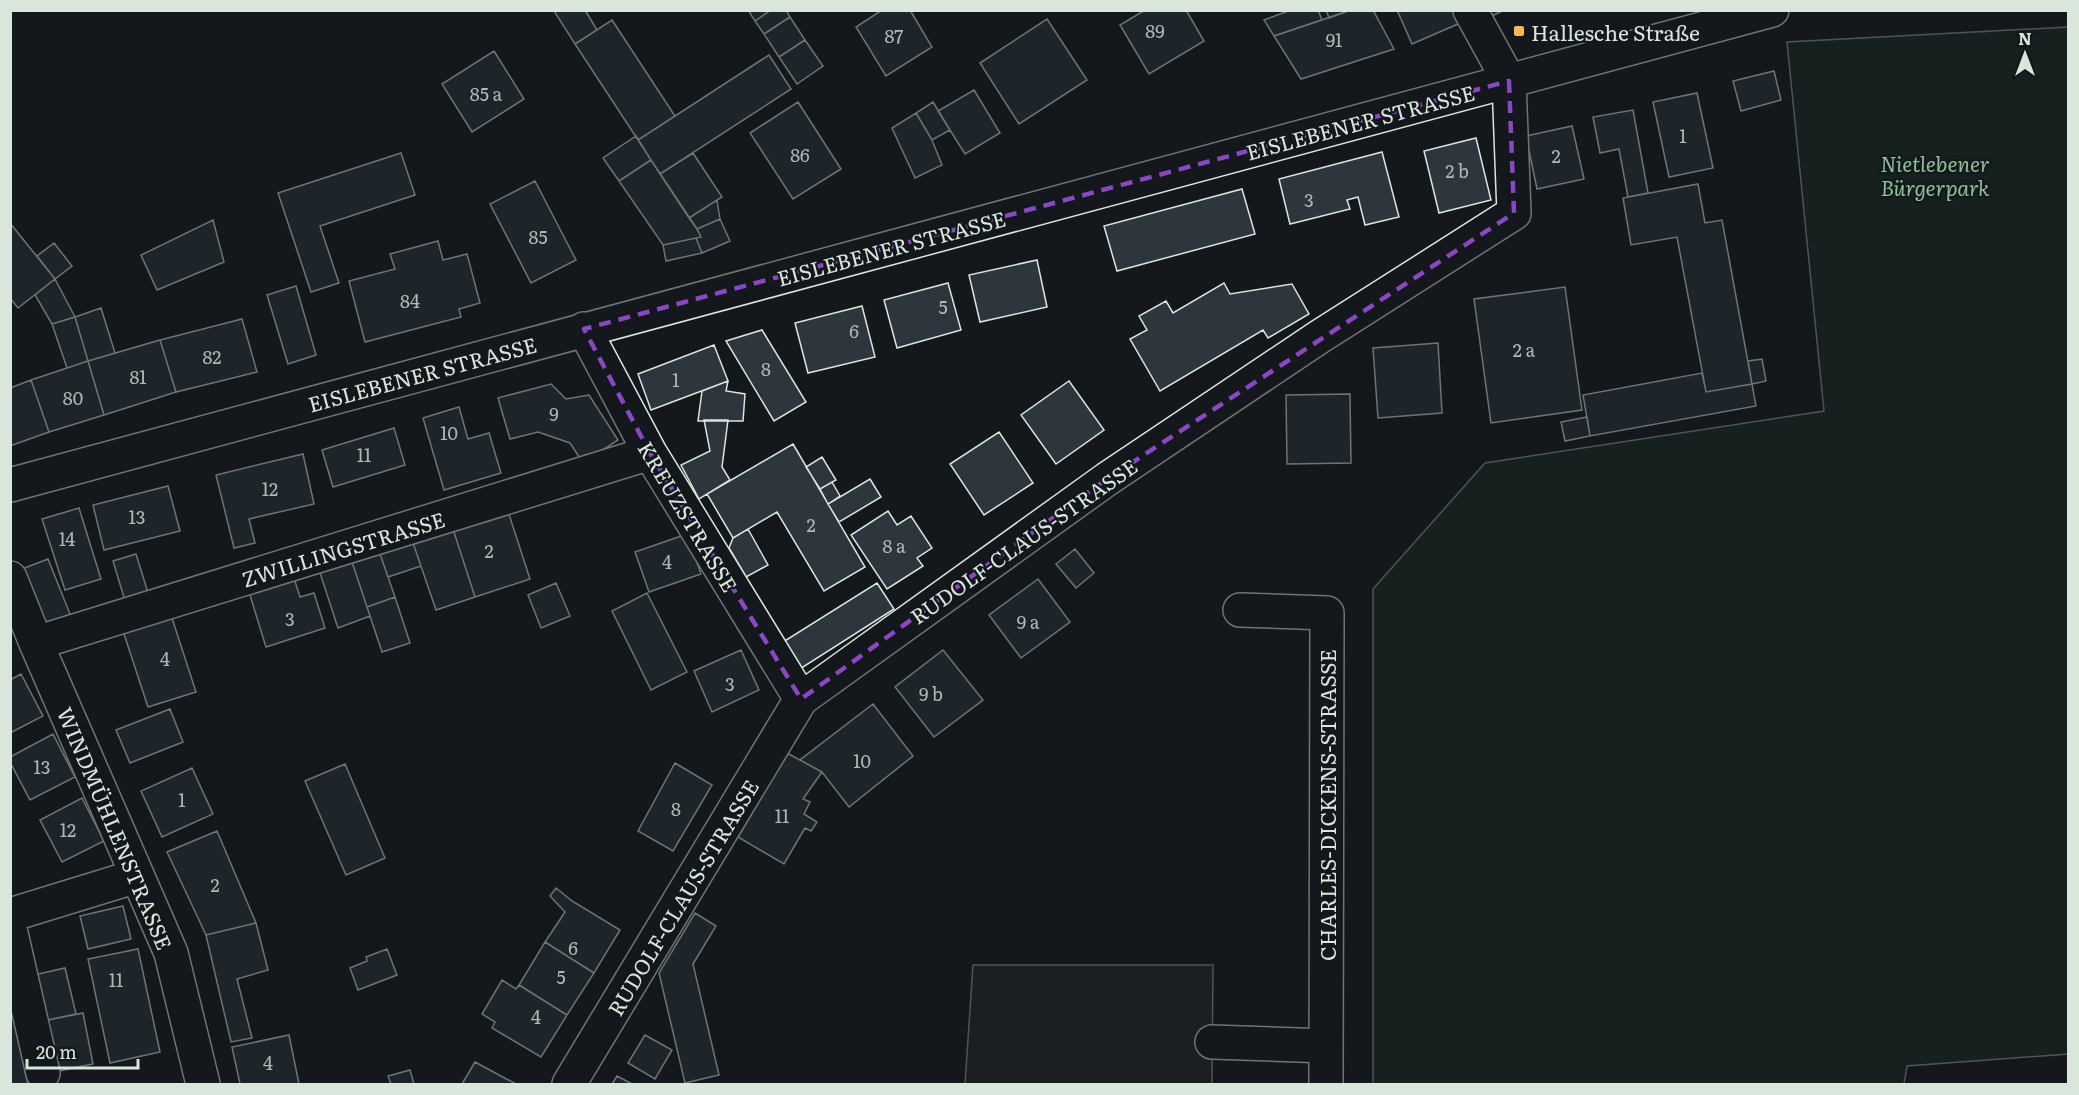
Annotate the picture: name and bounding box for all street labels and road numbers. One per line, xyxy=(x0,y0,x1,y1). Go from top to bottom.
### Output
street label: EISLEBENER STRASSE xyxy=(1242,76,1478,166)
street label: EISLEBENER STRASSE xyxy=(773,202,1009,292)
street label: EISLEBENER STRASSE xyxy=(304,328,540,418)
street label: KREUZSTRASSE xyxy=(632,435,746,597)
street label: RUDOLF-CLAUS-STRASSE xyxy=(903,450,1143,630)
street label: ZWILLINGSTRASSE xyxy=(238,502,448,594)
street label: CHARLES-DICKENS-STRASSE xyxy=(1311,649,1342,961)
street label: WINDMÜHLENSTRASSE xyxy=(51,702,181,954)
street label: RUDOLF-CLAUS-STRASSE xyxy=(599,773,765,1021)

